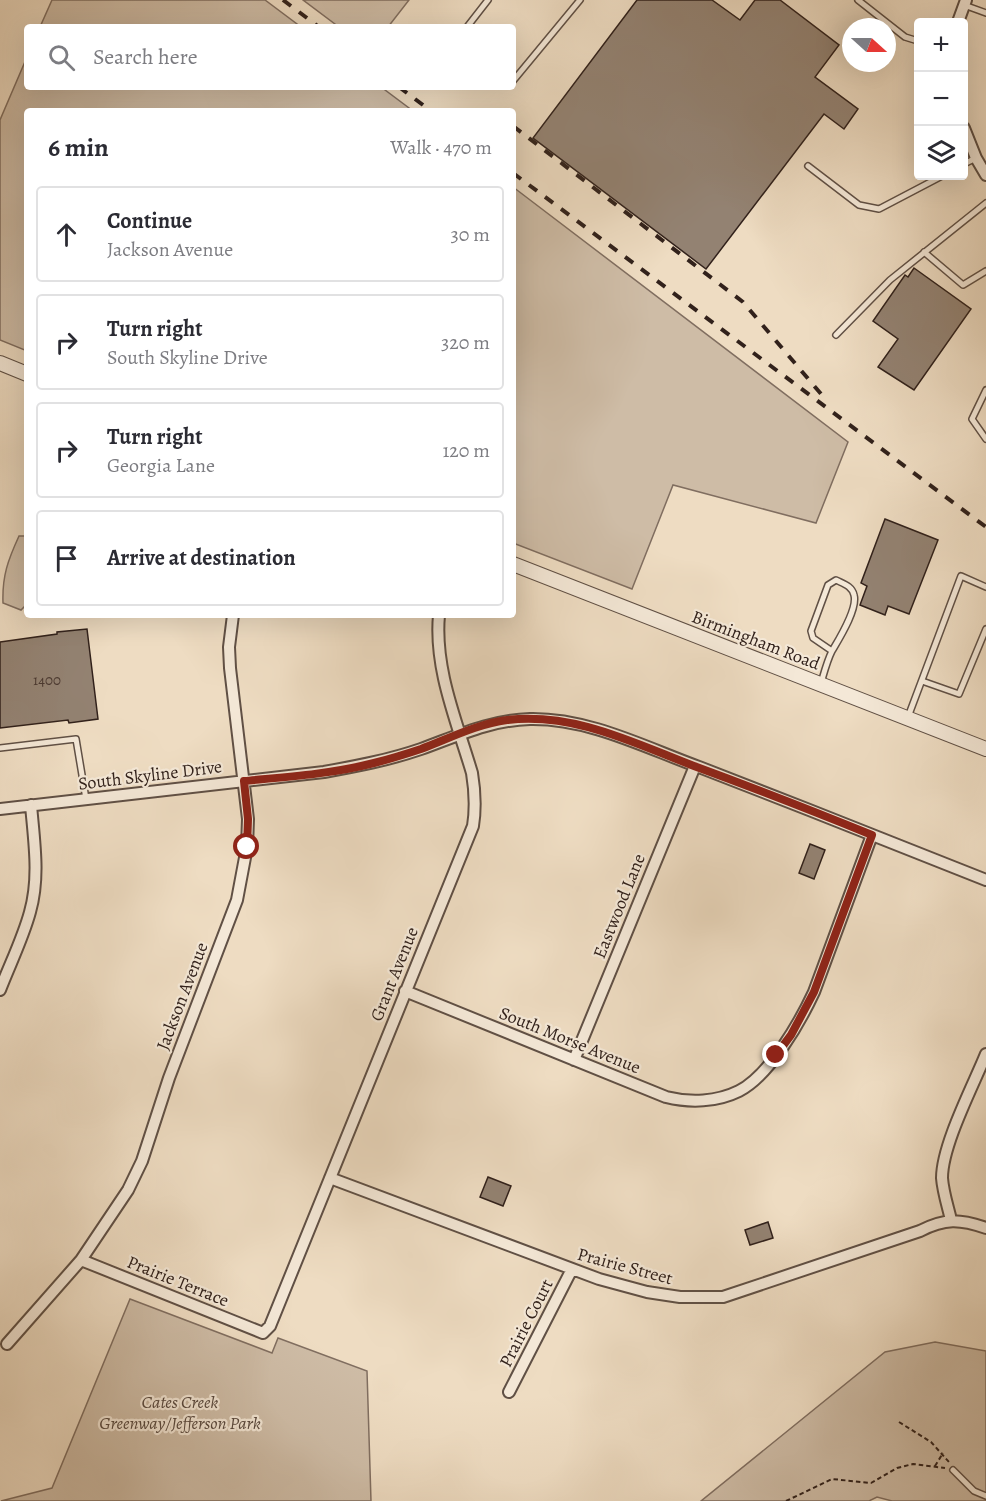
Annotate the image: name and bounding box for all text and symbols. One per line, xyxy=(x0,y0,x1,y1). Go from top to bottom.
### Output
north arrow xyxy=(842,18,896,72)
map controls xyxy=(914,18,968,180)
button: + xyxy=(914,18,968,72)
search box xyxy=(24,24,516,90)
icon: search xyxy=(45,41,78,74)
text: Search here xyxy=(93,42,198,72)
button: − xyxy=(914,72,968,126)
button: layers xyxy=(914,126,968,180)
text: 6 min xyxy=(48,130,109,165)
text: Walk · 470 m xyxy=(390,134,492,161)
text: Continue xyxy=(107,206,192,236)
icon: ahead xyxy=(50,218,83,251)
text: 30 m xyxy=(450,221,490,248)
text: Jackson Avenue xyxy=(107,236,233,263)
text: Turn right xyxy=(107,314,203,344)
icon: right xyxy=(50,326,83,359)
text: 320 m xyxy=(441,329,490,356)
text: South Skyline Drive xyxy=(107,344,268,371)
text: Turn right xyxy=(107,422,203,452)
icon: right xyxy=(50,434,83,467)
text: 120 m xyxy=(442,437,490,464)
text: Georgia Lane xyxy=(107,452,215,479)
icon: arrive xyxy=(50,542,83,575)
text: Arrive at destination xyxy=(107,543,296,573)
street label: Birmingham Road xyxy=(688,605,824,676)
house number: 1400 xyxy=(33,670,61,690)
street label: South Skyline Drive xyxy=(77,754,223,796)
route start xyxy=(233,833,259,859)
street label: Eastwood Lane xyxy=(587,850,651,962)
street label: Grant Avenue xyxy=(364,923,424,1025)
street label: Jackson Avenue xyxy=(150,939,214,1053)
street label: South Morse Avenue xyxy=(496,1001,644,1079)
route end xyxy=(762,1041,788,1067)
street label: Prairie Street xyxy=(575,1242,675,1290)
street label: Prairie Terrace xyxy=(124,1250,232,1312)
street label: Prairie Court xyxy=(494,1275,558,1371)
park label: Cates Creek Greenway/Jefferson Park xyxy=(99,1390,261,1435)

